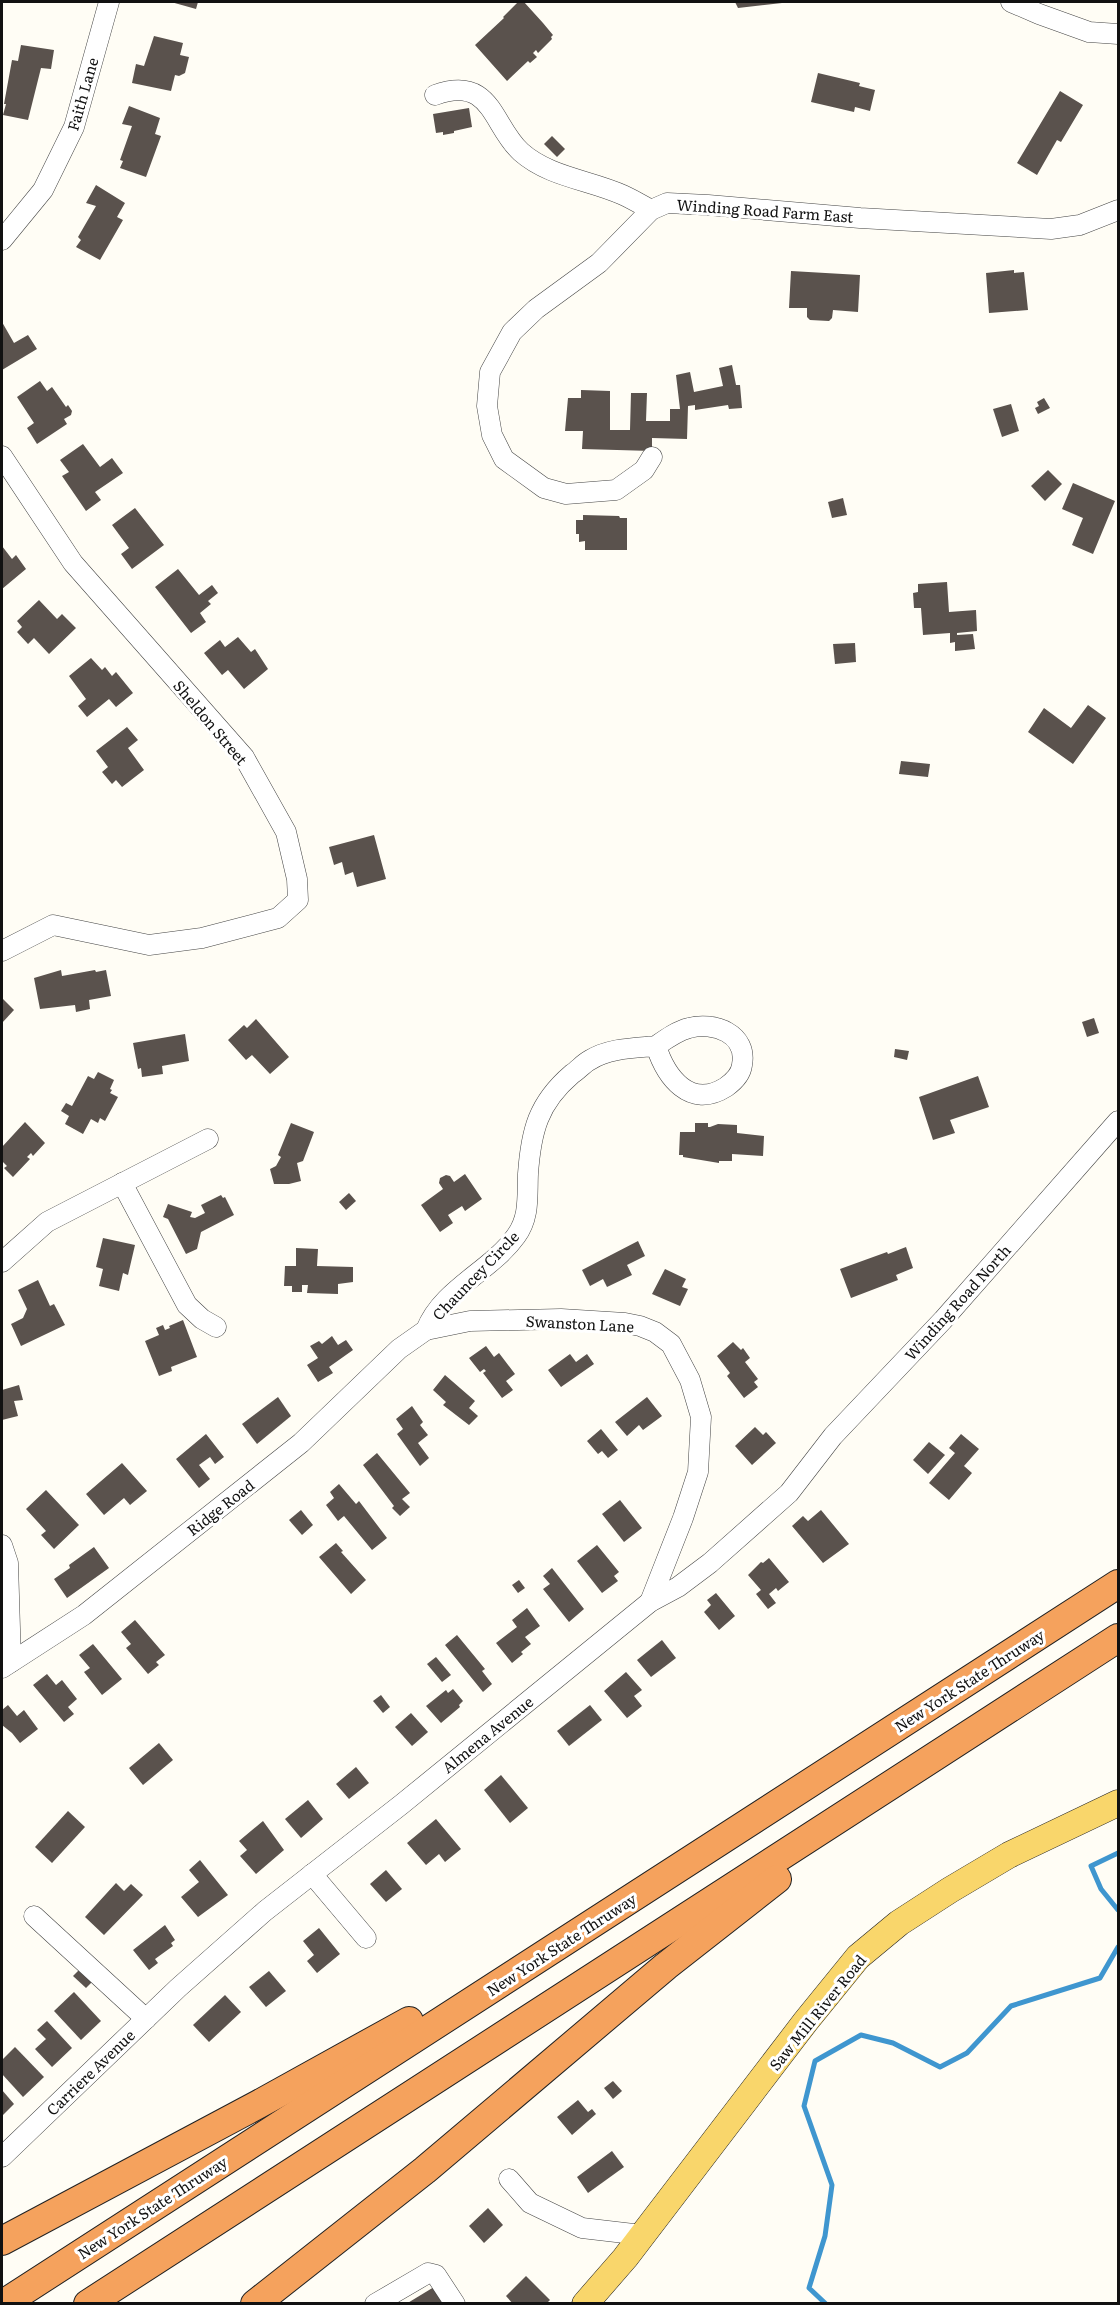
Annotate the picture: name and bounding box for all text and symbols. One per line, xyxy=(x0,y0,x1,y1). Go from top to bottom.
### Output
street label: Faith Lane xyxy=(61,54,103,133)
street label: Winding Road Farm East xyxy=(676,192,854,228)
street label: Sheldon Street xyxy=(169,674,253,770)
street label: Chauncey Circle xyxy=(426,1225,524,1325)
street label: Winding Road North xyxy=(899,1239,1016,1365)
street label: Swanston Lane xyxy=(525,1309,635,1337)
street label: Ridge Road xyxy=(181,1473,259,1541)
street label: New York State Thruway xyxy=(890,1623,1049,1737)
street label: Almena Avenue xyxy=(436,1690,538,1778)
street label: New York State Thruway xyxy=(482,1887,641,2001)
street label: Saw Mill River Road xyxy=(763,1949,871,2075)
street label: Carriere Avenue xyxy=(40,2023,140,2120)
street label: New York State Thruway xyxy=(73,2150,232,2264)

